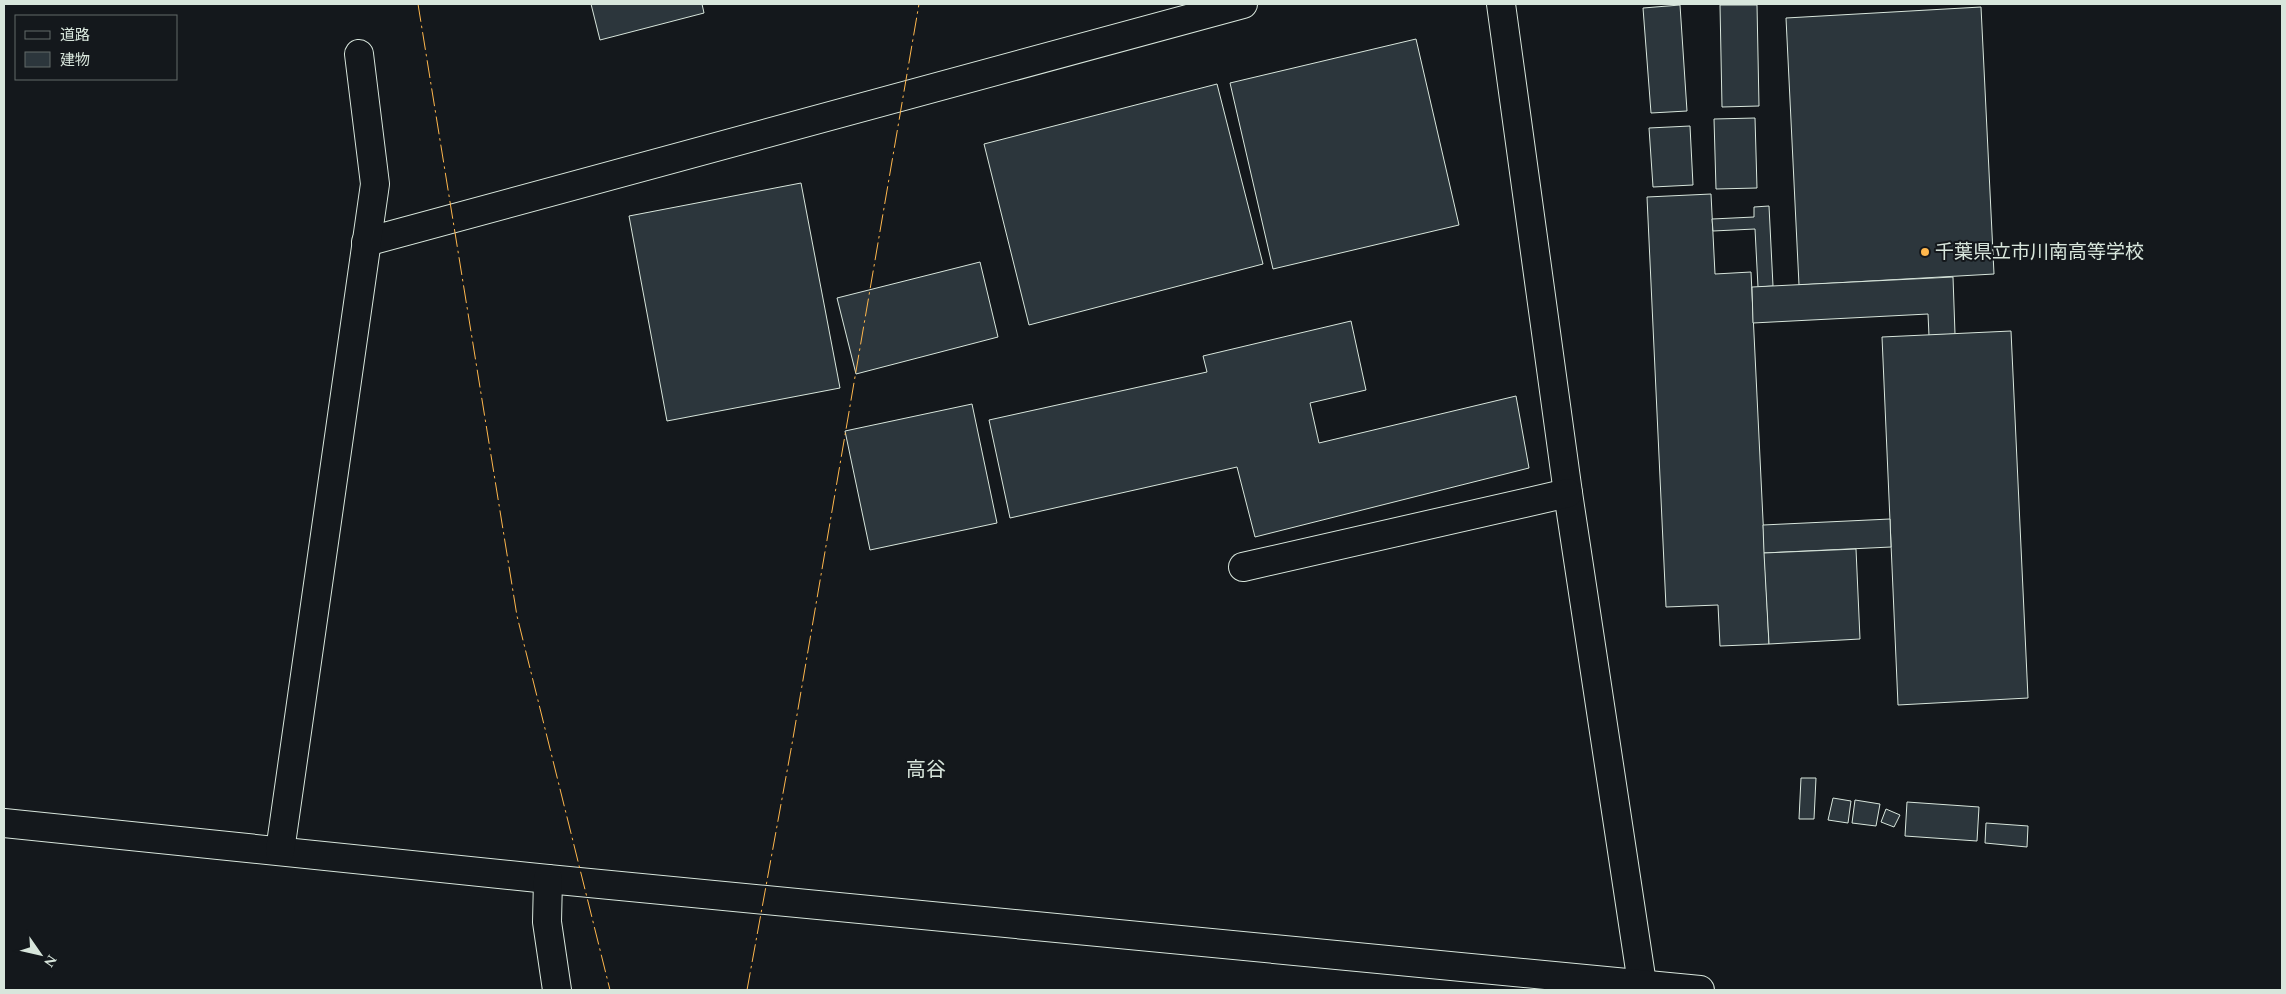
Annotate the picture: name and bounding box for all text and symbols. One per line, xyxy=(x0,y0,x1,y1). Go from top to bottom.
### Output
legend xyxy=(15,15,178,80)
text: 道路 xyxy=(60,24,90,47)
text: 建物 xyxy=(60,49,90,72)
place label: 千葉県立市川南高等学校 xyxy=(1935,238,2144,267)
marker: 千葉県立市川南高等学校 xyxy=(1919,246,1931,258)
district label: 高谷 xyxy=(906,755,946,785)
north arrow xyxy=(15,929,65,979)
text: N xyxy=(38,950,62,972)

